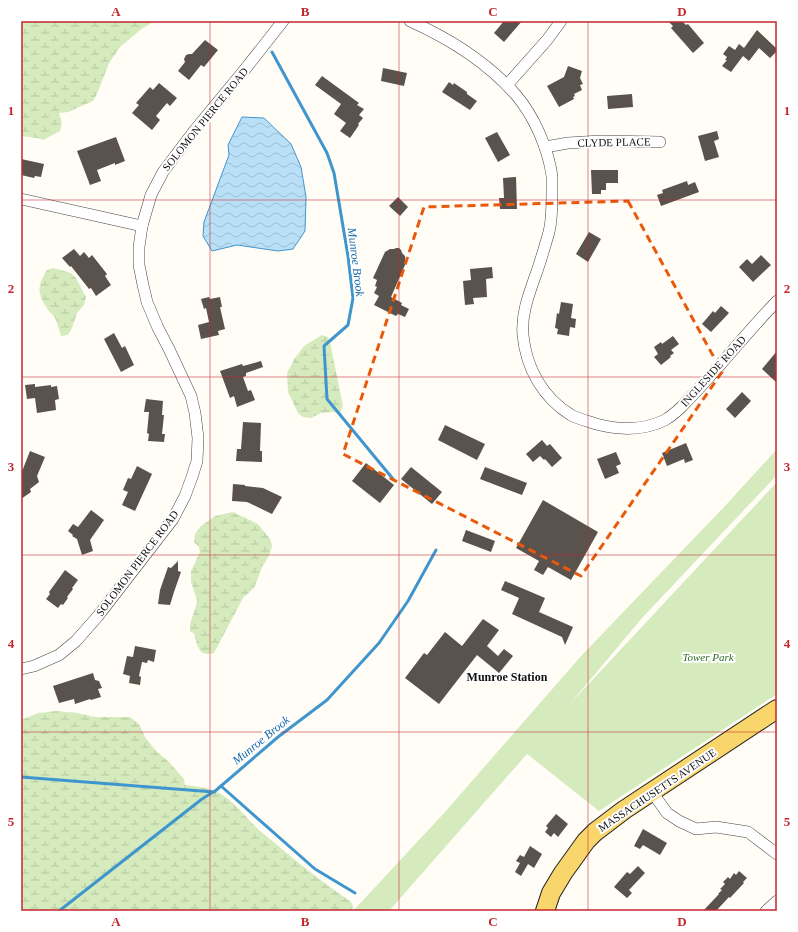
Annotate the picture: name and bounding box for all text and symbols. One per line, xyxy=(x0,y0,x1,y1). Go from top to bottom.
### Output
text: A xyxy=(111,4,121,19)
text: B xyxy=(301,4,310,19)
text: C xyxy=(488,4,498,19)
text: D xyxy=(677,4,687,19)
street label: SOLOMON PIERCE ROAD xyxy=(160,65,250,173)
text: 1 xyxy=(8,103,14,118)
text: 1 xyxy=(784,103,790,118)
street label: CLYDE PLACE xyxy=(577,135,651,149)
water label: Munroe Brook xyxy=(345,226,367,298)
text: 2 xyxy=(8,281,14,296)
text: 2 xyxy=(784,281,790,296)
street label: INGLESIDE ROAD xyxy=(678,333,748,409)
text: 3 xyxy=(8,459,15,474)
text: 3 xyxy=(784,459,791,474)
street label: SOLOMON PIERCE ROAD xyxy=(93,508,181,618)
text: 4 xyxy=(8,636,15,651)
text: 4 xyxy=(784,636,791,651)
park label: Tower Park xyxy=(682,651,735,663)
district label: Munroe Station xyxy=(467,670,548,684)
water label: Munroe Brook xyxy=(229,712,293,768)
street label: MASSACHUSETTS AVENUE xyxy=(596,746,718,834)
text: 5 xyxy=(8,814,15,829)
text: 5 xyxy=(784,814,791,829)
text: A xyxy=(111,914,121,929)
text: B xyxy=(301,914,310,929)
text: C xyxy=(488,914,498,929)
text: D xyxy=(677,914,687,929)

